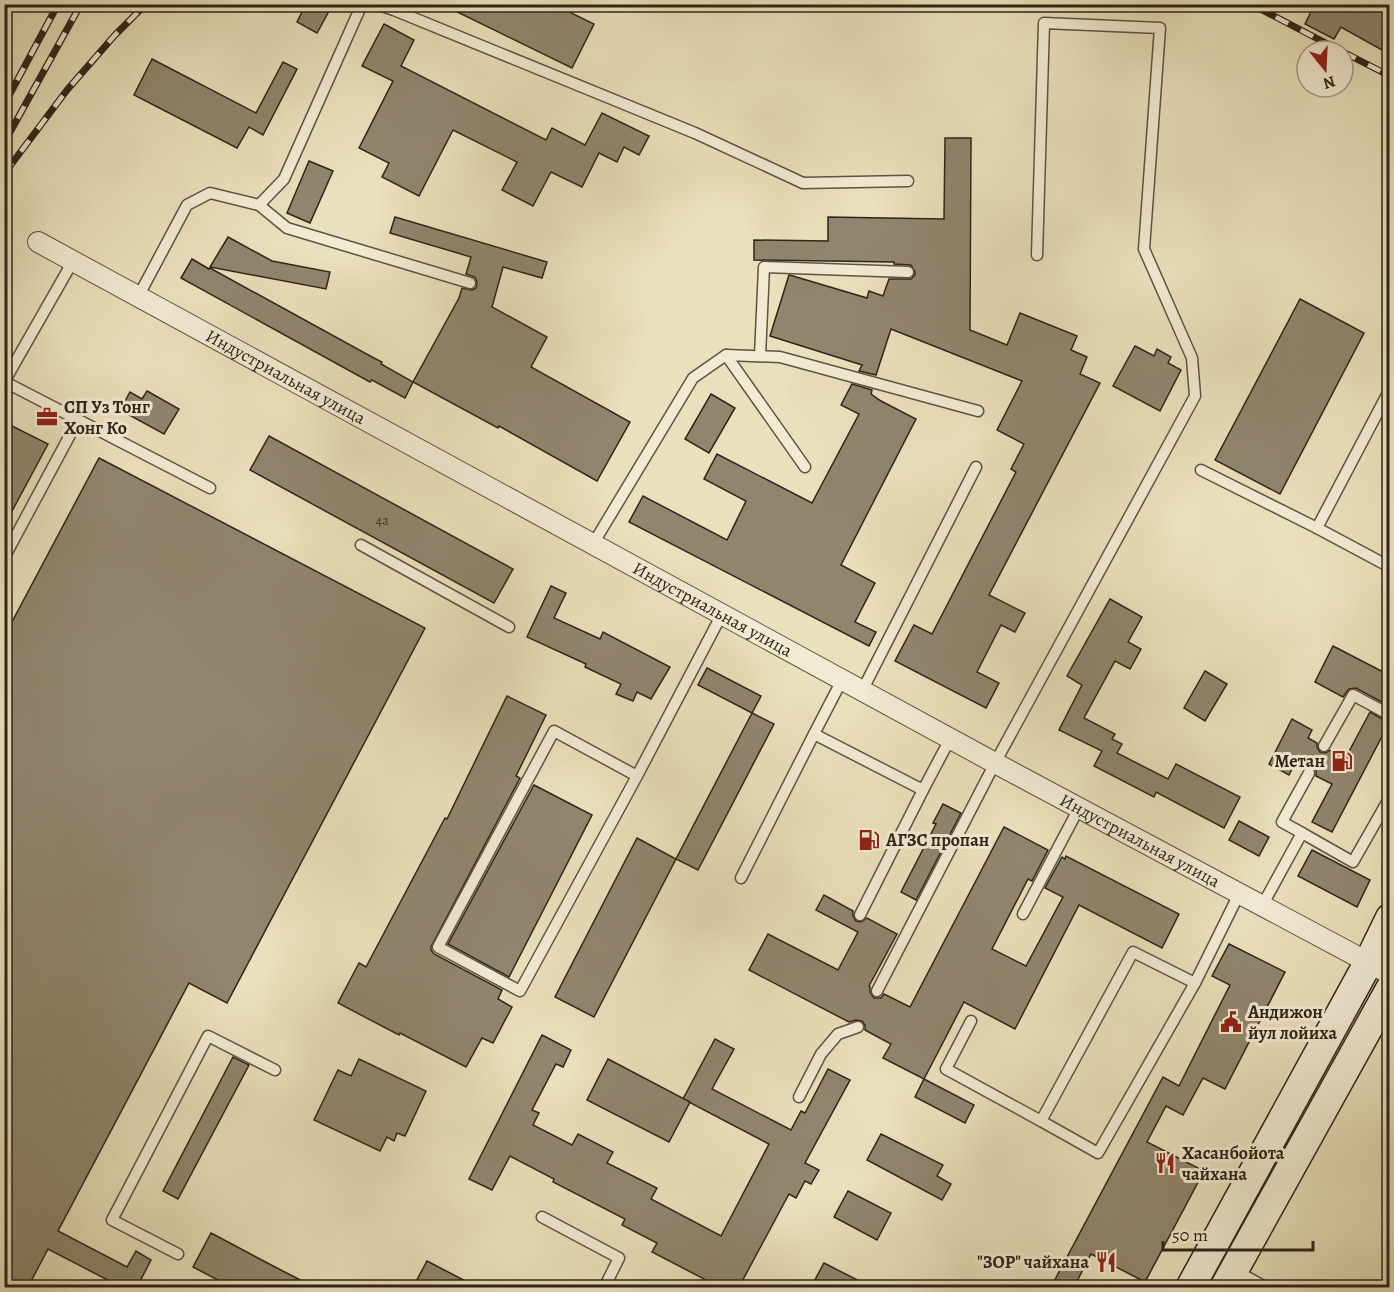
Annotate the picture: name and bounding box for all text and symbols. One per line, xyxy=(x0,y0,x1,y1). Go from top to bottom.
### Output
north arrow xyxy=(1295,39,1355,99)
text: N xyxy=(1320,70,1338,95)
street label: Индустриальная улица xyxy=(201,324,370,430)
place label: СП Уз Тонг Хонг Ко xyxy=(64,395,150,440)
office icon: СП Уз Тонг Хонг Ко xyxy=(35,405,59,429)
house number: 4а xyxy=(375,510,389,530)
street label: Индустриальная улица xyxy=(628,556,797,663)
place label: Метан xyxy=(1274,749,1325,773)
fuel station icon: Метан xyxy=(1330,749,1354,773)
street label: Индустриальная улица xyxy=(1056,788,1225,893)
fuel station icon: АГЗС пропан xyxy=(857,828,881,852)
place label: АГЗС пропан xyxy=(885,828,989,852)
place label: Андижон йул лойиха xyxy=(1247,1000,1338,1045)
public building icon: Андижон йул лойиха xyxy=(1219,1010,1243,1034)
place label: Хасанбойота чайхана xyxy=(1182,1141,1285,1186)
restaurant icon: Хасанбойота чайхана xyxy=(1153,1151,1177,1175)
scale bar xyxy=(1163,1214,1313,1252)
text: 50 m xyxy=(1172,1223,1208,1247)
place label: "ЗОР" чайхана xyxy=(977,1250,1089,1274)
restaurant icon: "ЗОР" чайхана xyxy=(1094,1250,1118,1274)

